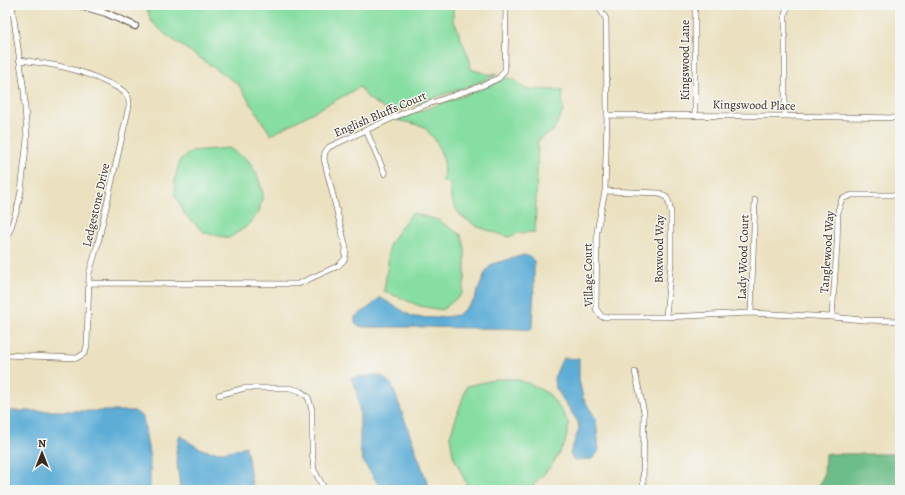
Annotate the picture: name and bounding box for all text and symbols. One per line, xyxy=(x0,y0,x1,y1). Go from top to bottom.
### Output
street label: Kingswood Lane xyxy=(677,19,693,101)
street label: English Bluffs Court xyxy=(331,87,429,141)
street label: Kingswood Place xyxy=(712,96,796,114)
street label: Ledgestone Drive xyxy=(79,162,113,248)
street label: Tanglewood Way xyxy=(816,210,838,294)
street label: Boxwood Way xyxy=(650,214,668,283)
street label: Lady Wood Court xyxy=(734,214,752,300)
street label: Village Court xyxy=(579,243,597,308)
north arrow xyxy=(22,433,62,473)
text: N xyxy=(38,436,46,451)

